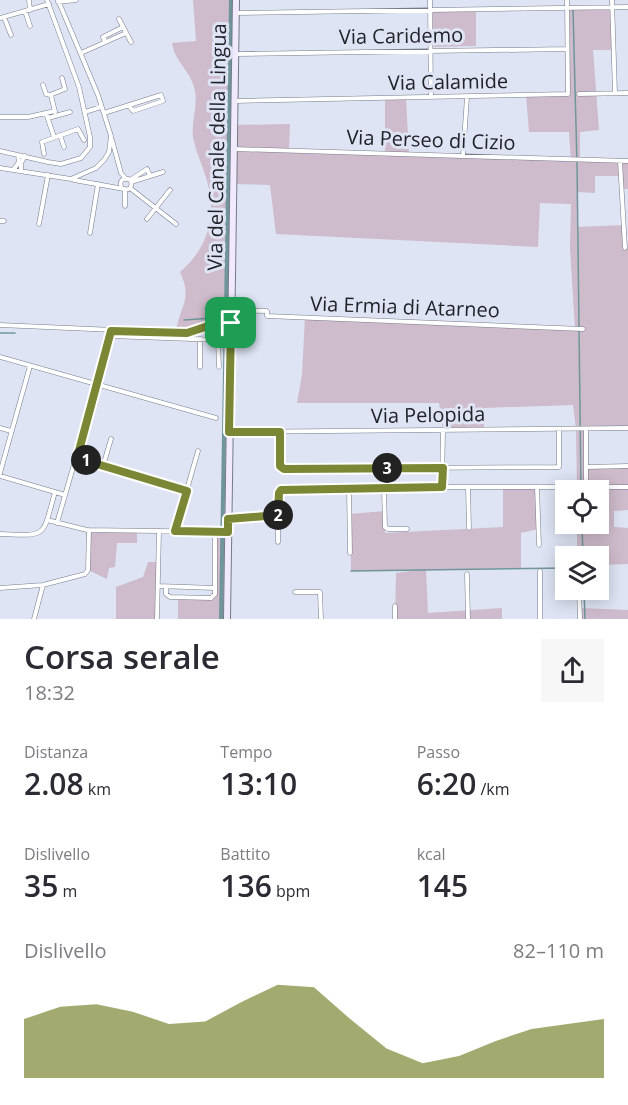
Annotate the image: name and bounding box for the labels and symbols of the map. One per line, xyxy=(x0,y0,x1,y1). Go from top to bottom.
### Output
street label: Via Caridemo xyxy=(339,21,463,50)
street label: Via del Canale della Lingua xyxy=(201,23,232,271)
street label: Via Calamide xyxy=(388,67,508,96)
street label: Via Perseo di Cizio xyxy=(346,123,516,156)
street label: Via Ermia di Atarneo xyxy=(310,290,500,323)
pin xyxy=(205,297,256,348)
street label: Via Pelopida xyxy=(371,400,485,429)
pin: 1 xyxy=(71,445,101,475)
pin: 3 xyxy=(372,453,402,483)
pin: 2 xyxy=(263,500,293,530)

